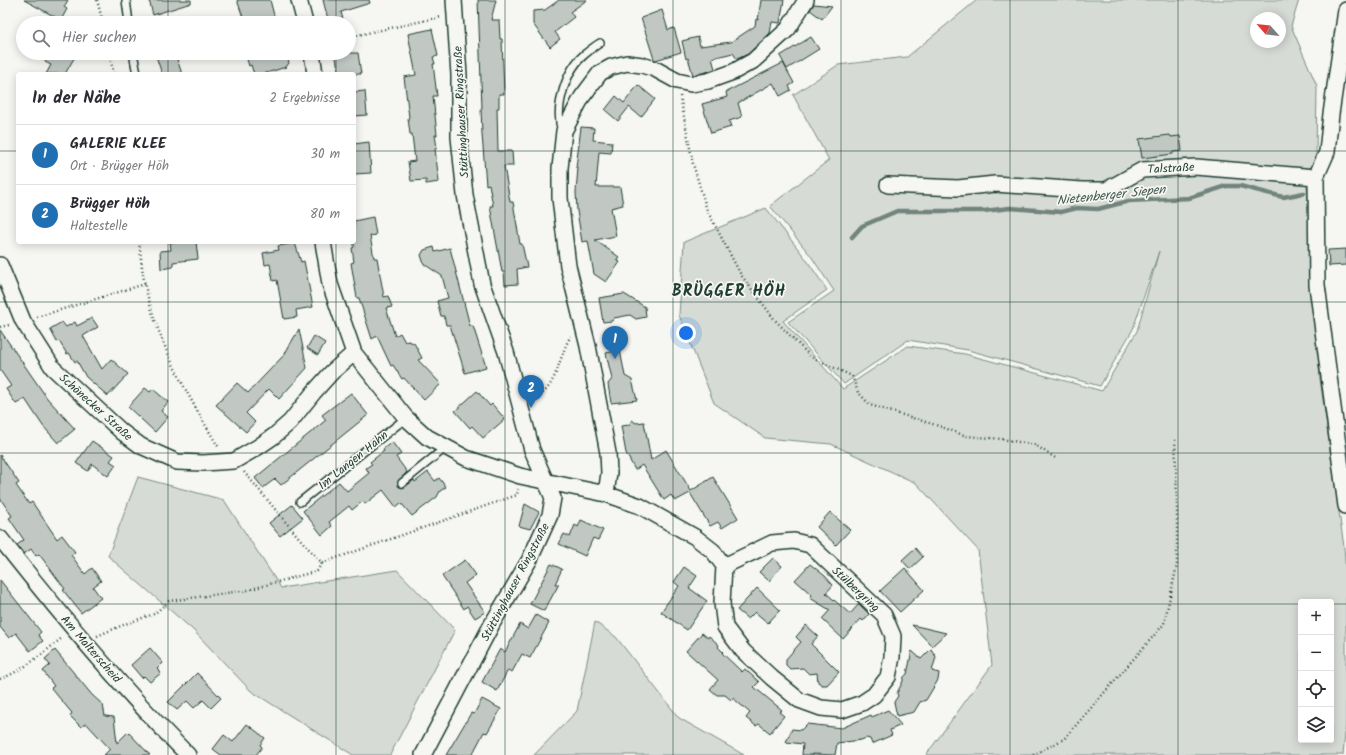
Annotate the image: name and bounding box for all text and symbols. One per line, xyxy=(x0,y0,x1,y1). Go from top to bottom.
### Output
north arrow xyxy=(1250,12,1286,48)
search box xyxy=(16,16,356,60)
text: Hier suchen xyxy=(62,26,136,50)
icon: search xyxy=(30,27,52,49)
street label: Stüttinghauser Ringstraße xyxy=(449,45,474,178)
text: In der Nähe xyxy=(32,85,121,112)
text: 2 Ergebnisse xyxy=(270,88,340,109)
text: GALERIE KLEE xyxy=(70,132,166,156)
text: 1 xyxy=(43,144,47,165)
text: 30 m xyxy=(311,144,340,165)
text: Ort · Brügger Höh xyxy=(70,156,169,177)
street label: Talstraße xyxy=(1147,158,1195,179)
water label: Nietenberger Siepen xyxy=(1056,179,1167,212)
text: Brügger Höh xyxy=(70,192,150,216)
text: 2 xyxy=(41,204,49,225)
text: 80 m xyxy=(310,204,340,225)
text: Haltestelle xyxy=(70,216,128,237)
district label: BRÜGGER HÖH xyxy=(672,279,786,304)
your location xyxy=(676,323,696,343)
pin: 1 xyxy=(602,326,628,359)
street label: Schönecker Straße xyxy=(55,369,137,446)
pin: 2 xyxy=(518,375,544,408)
street label: Im Langen Hahn xyxy=(314,426,393,495)
street label: Stüttinghauser Ringstraße xyxy=(476,519,555,645)
street label: Stülbergring xyxy=(827,562,884,617)
map controls xyxy=(1298,599,1334,743)
button: + xyxy=(1298,599,1334,635)
street label: Am Malterscheid xyxy=(56,611,126,688)
button: − xyxy=(1298,635,1334,671)
button: locate xyxy=(1298,671,1334,707)
button: layers xyxy=(1298,707,1334,743)

